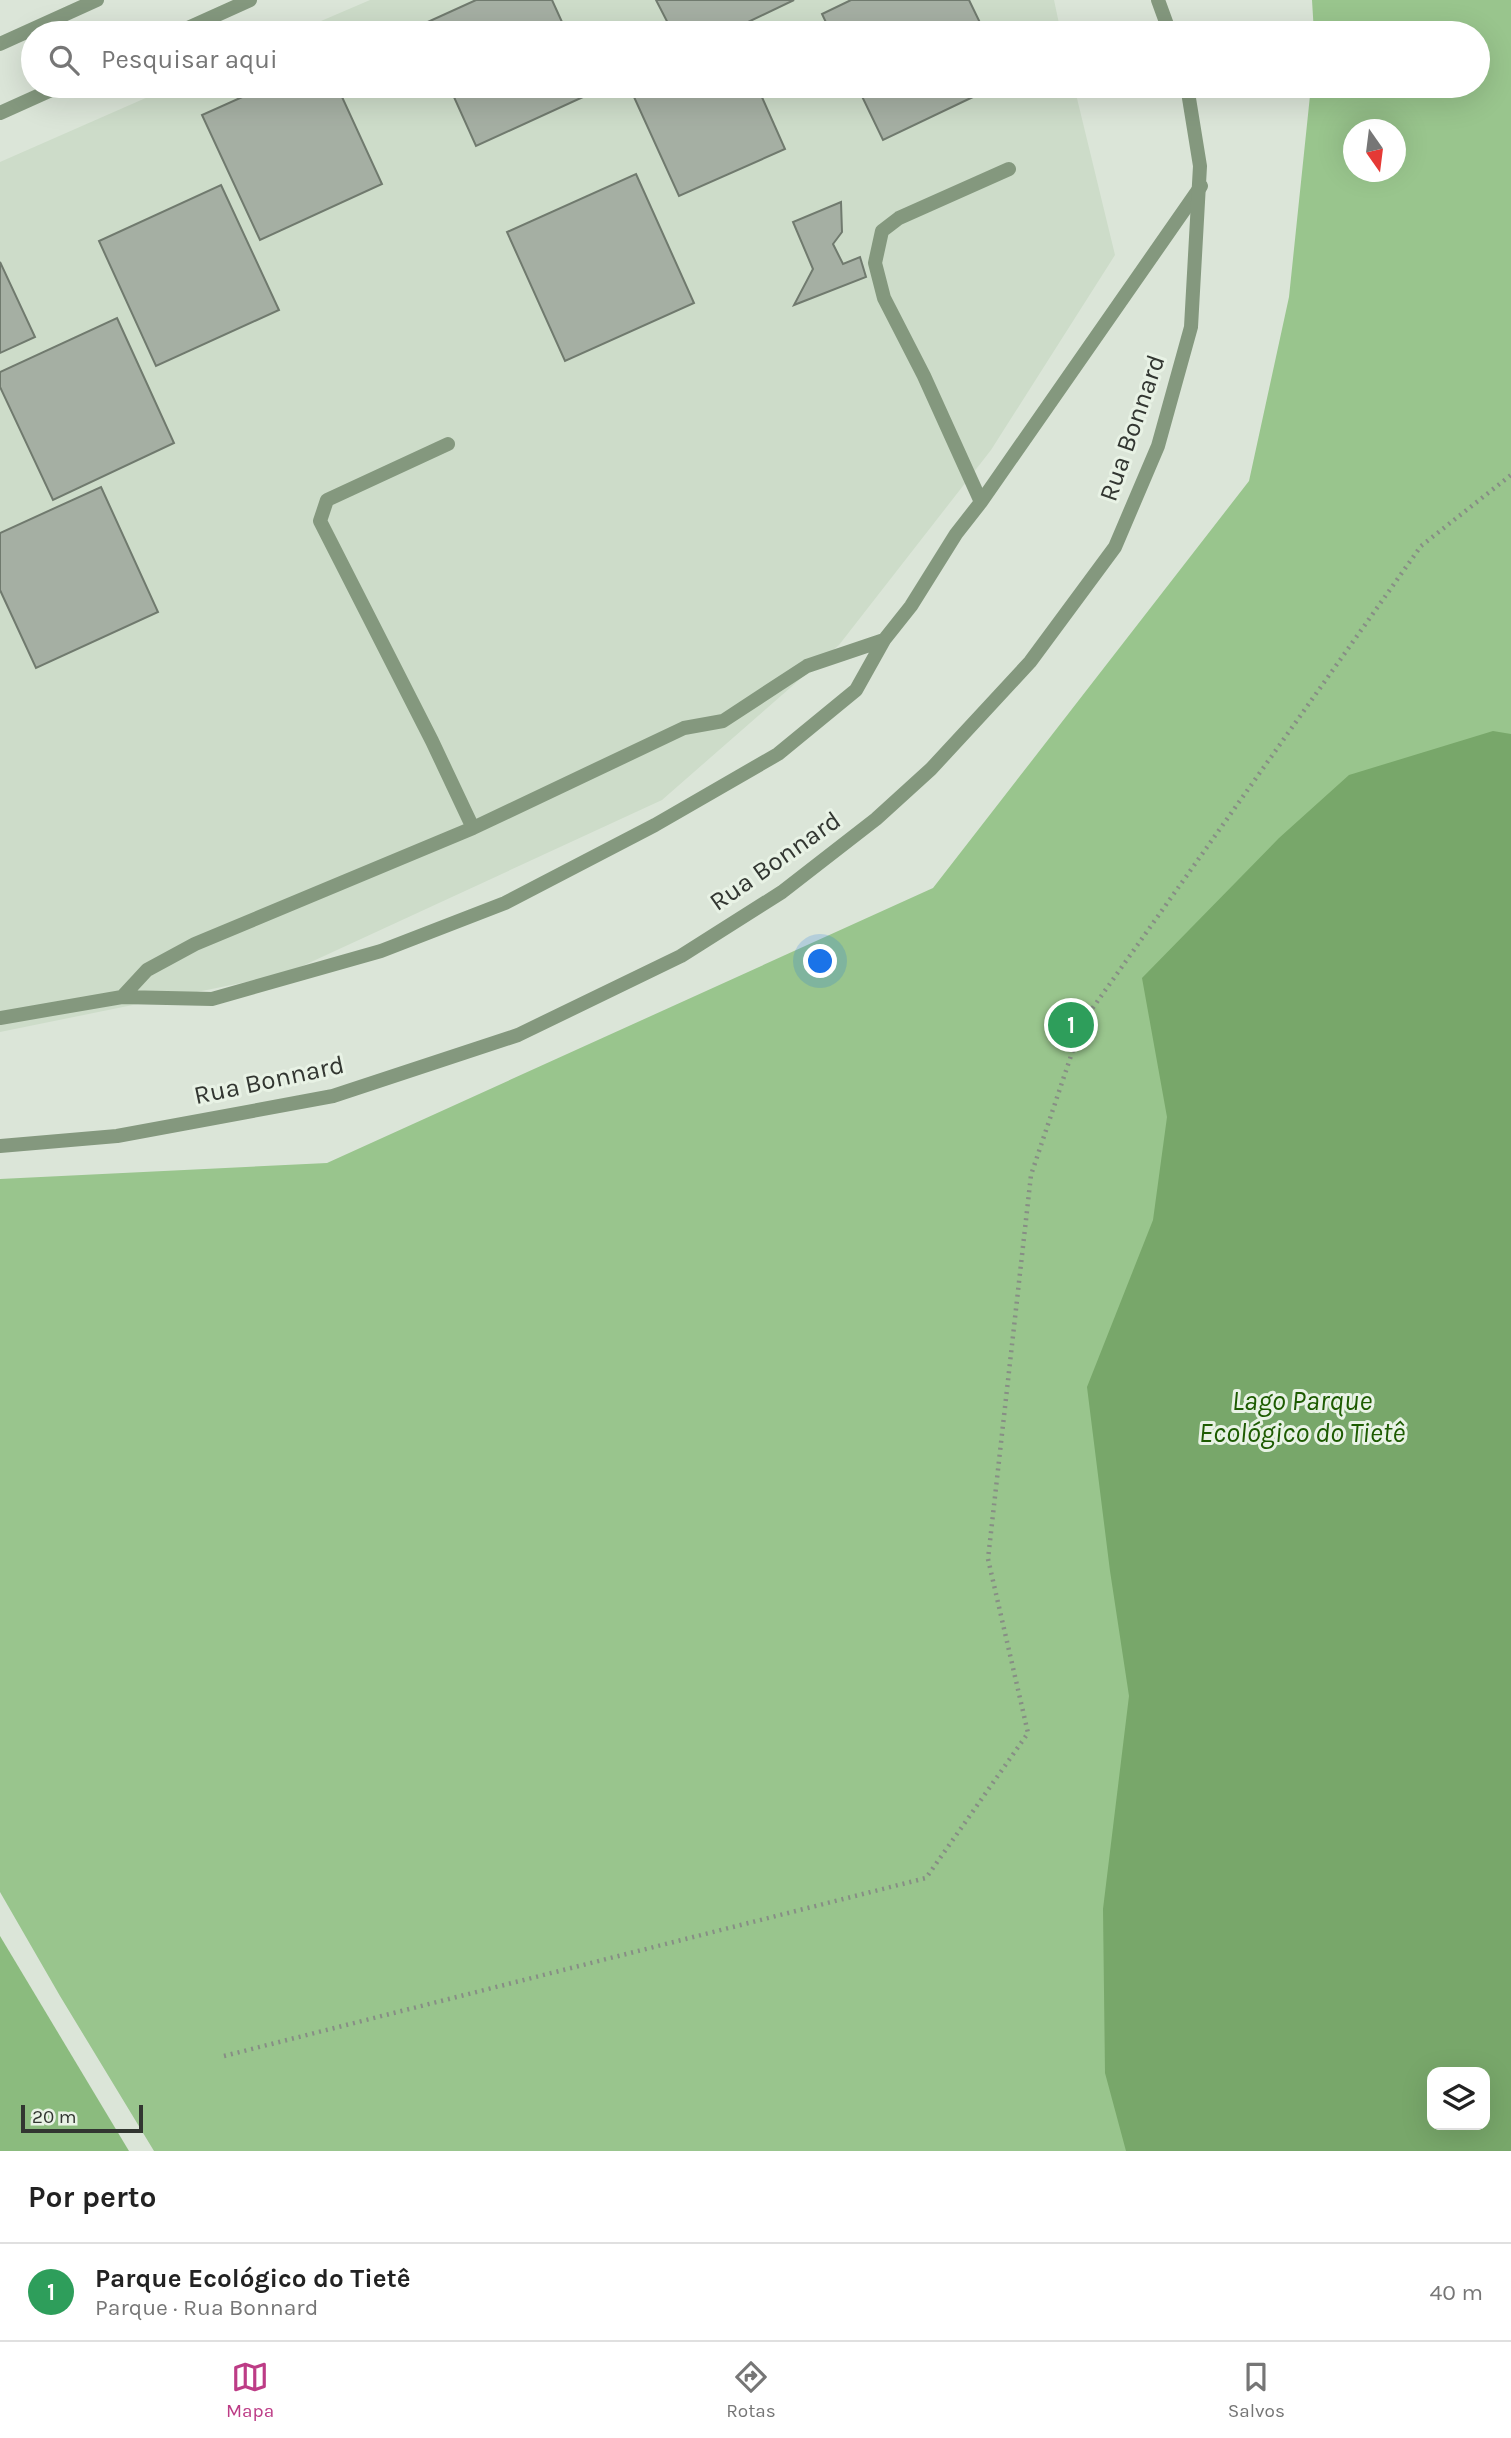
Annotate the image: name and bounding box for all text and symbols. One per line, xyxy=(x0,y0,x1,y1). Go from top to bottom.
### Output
search box xyxy=(21,21,1490,98)
icon: search xyxy=(45,41,83,79)
text: Pesquisar aqui xyxy=(101,44,278,75)
north arrow xyxy=(1343,119,1406,182)
street label: Rua Bonnard xyxy=(1092,351,1172,505)
street label: Rua Bonnard xyxy=(703,804,847,918)
your location xyxy=(803,944,837,978)
pin: 1 xyxy=(1048,999,1094,1051)
street label: Rua Bonnard xyxy=(191,1049,347,1111)
water label: Lago Parque Ecológico do Tietê xyxy=(1199,1384,1405,1449)
map controls xyxy=(1427,2067,1490,2130)
button: layers xyxy=(1427,2067,1490,2130)
scale bar xyxy=(21,2102,144,2134)
text: 20 m xyxy=(32,2106,77,2128)
text: Por perto xyxy=(28,2179,157,2215)
text: Parque Ecológico do Tietê xyxy=(95,2263,411,2294)
text: 1 xyxy=(47,2279,55,2306)
text: 40 m xyxy=(1430,2279,1483,2306)
text: Parque · Rua Bonnard xyxy=(95,2294,318,2321)
tab: Mapa xyxy=(226,2358,274,2422)
tab: Rotas xyxy=(726,2358,776,2422)
tab: Salvos xyxy=(1228,2358,1285,2422)

